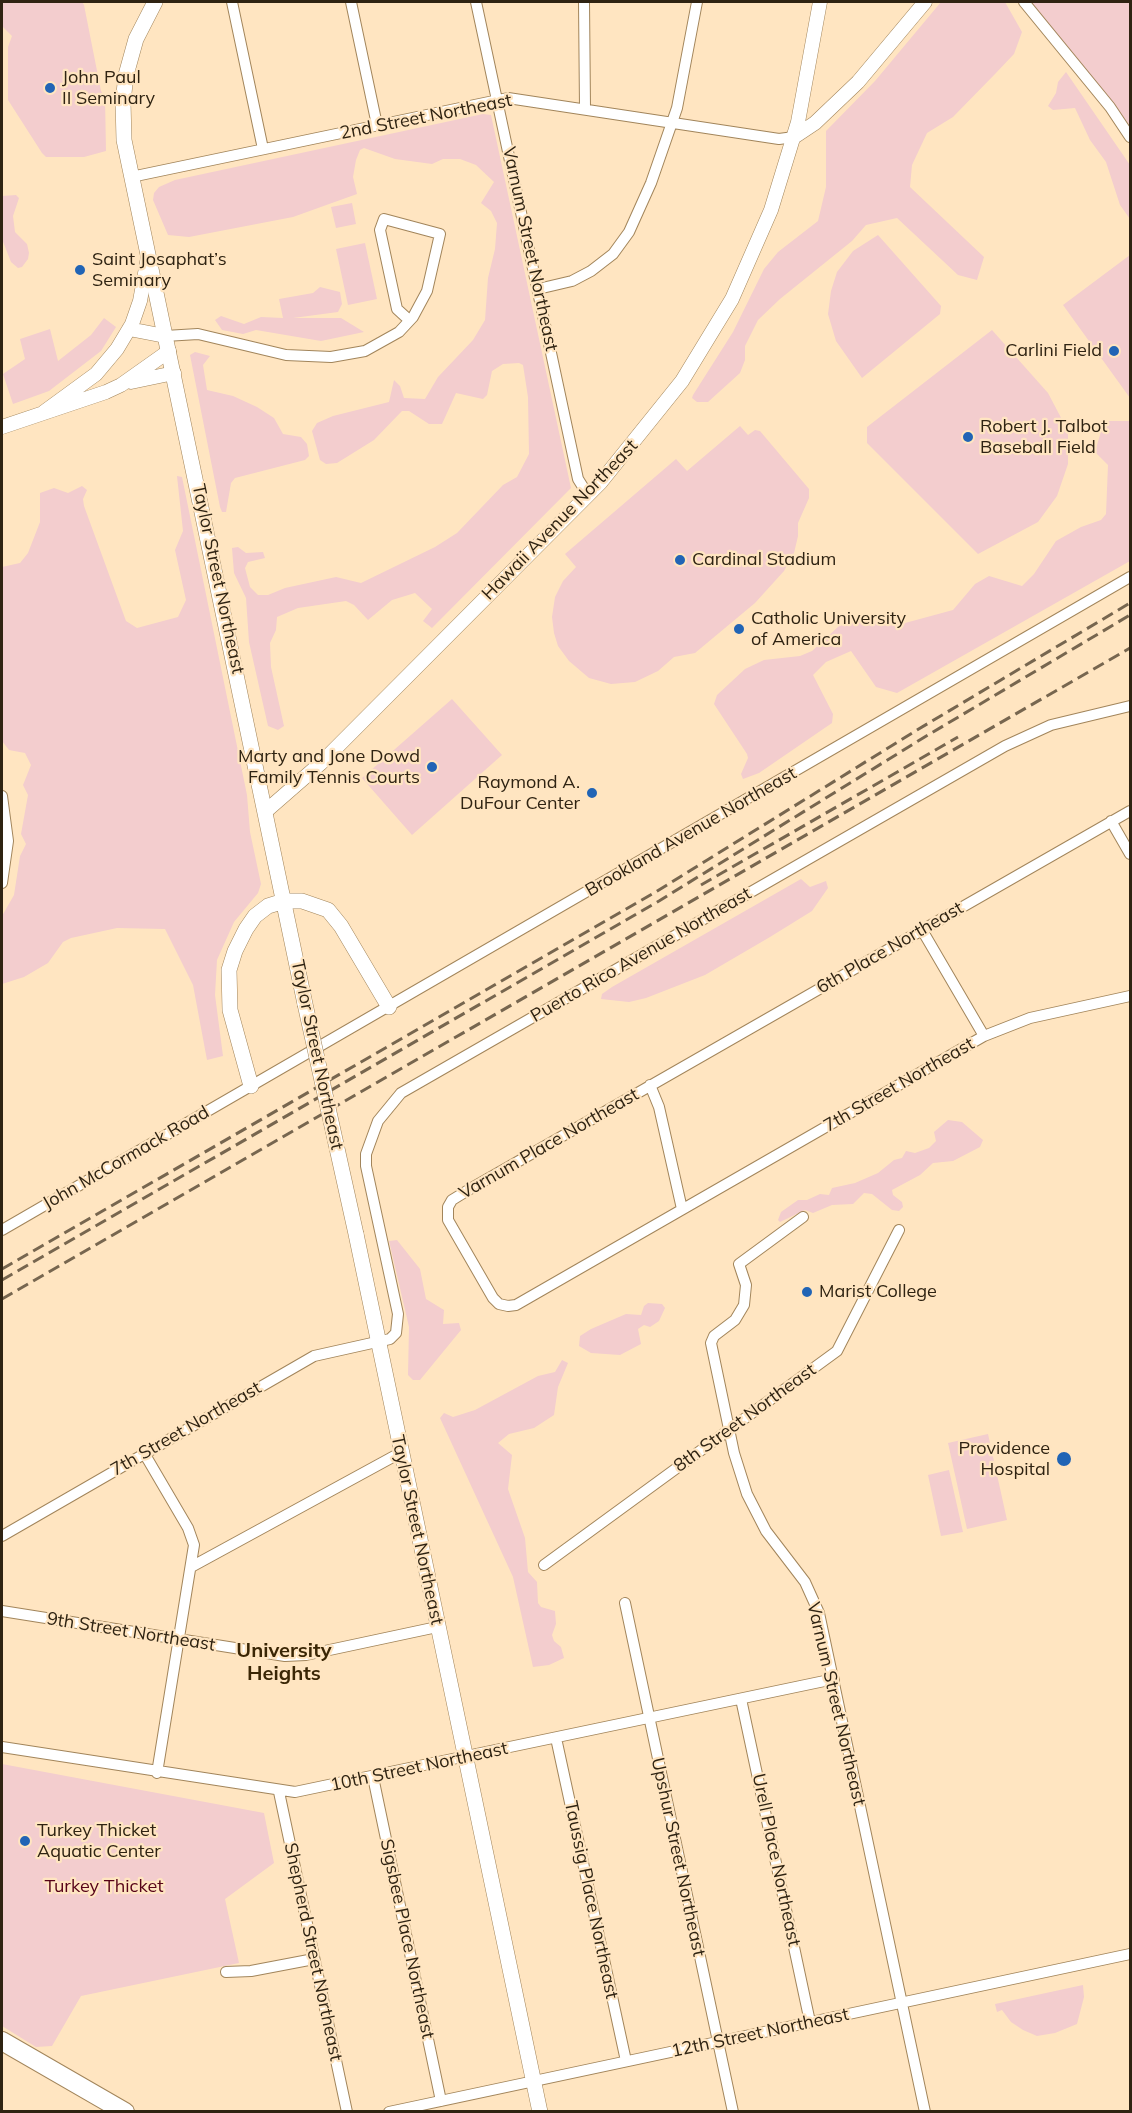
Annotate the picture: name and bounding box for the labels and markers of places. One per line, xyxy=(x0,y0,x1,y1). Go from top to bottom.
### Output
place label: John Paul II Seminary xyxy=(62,67,155,110)
marker: John Paul II Seminary xyxy=(43,81,57,95)
place label: Saint Josaphat’s Seminary xyxy=(92,249,227,292)
marker: Saint Josaphat’s Seminary xyxy=(73,263,87,277)
place label: Carlini Field xyxy=(1005,340,1102,362)
marker: Carlini Field xyxy=(1107,344,1121,358)
place label: Robert J. Talbot Baseball Field xyxy=(980,416,1107,458)
marker: Robert J. Talbot Baseball Field xyxy=(961,430,975,444)
place label: Cardinal Stadium xyxy=(692,549,836,571)
marker: Cardinal Stadium xyxy=(673,553,687,567)
place label: Catholic University of America xyxy=(751,608,906,650)
marker: Catholic University of America xyxy=(732,622,746,636)
place label: Marty and Jone Dowd Family Tennis Courts xyxy=(238,746,420,789)
marker: Marty and Jone Dowd Family Tennis Courts xyxy=(425,760,439,774)
place label: Raymond A. DuFour Center xyxy=(460,772,580,814)
marker: Raymond A. DuFour Center xyxy=(585,786,599,800)
place label: Marist College xyxy=(819,1281,937,1303)
marker: Marist College xyxy=(800,1285,814,1299)
place label: Providence Hospital xyxy=(958,1438,1050,1480)
marker: Providence Hospital xyxy=(1055,1450,1073,1468)
place label: Turkey Thicket Aquatic Center xyxy=(37,1820,161,1862)
marker: Turkey Thicket Aquatic Center xyxy=(18,1834,32,1848)

